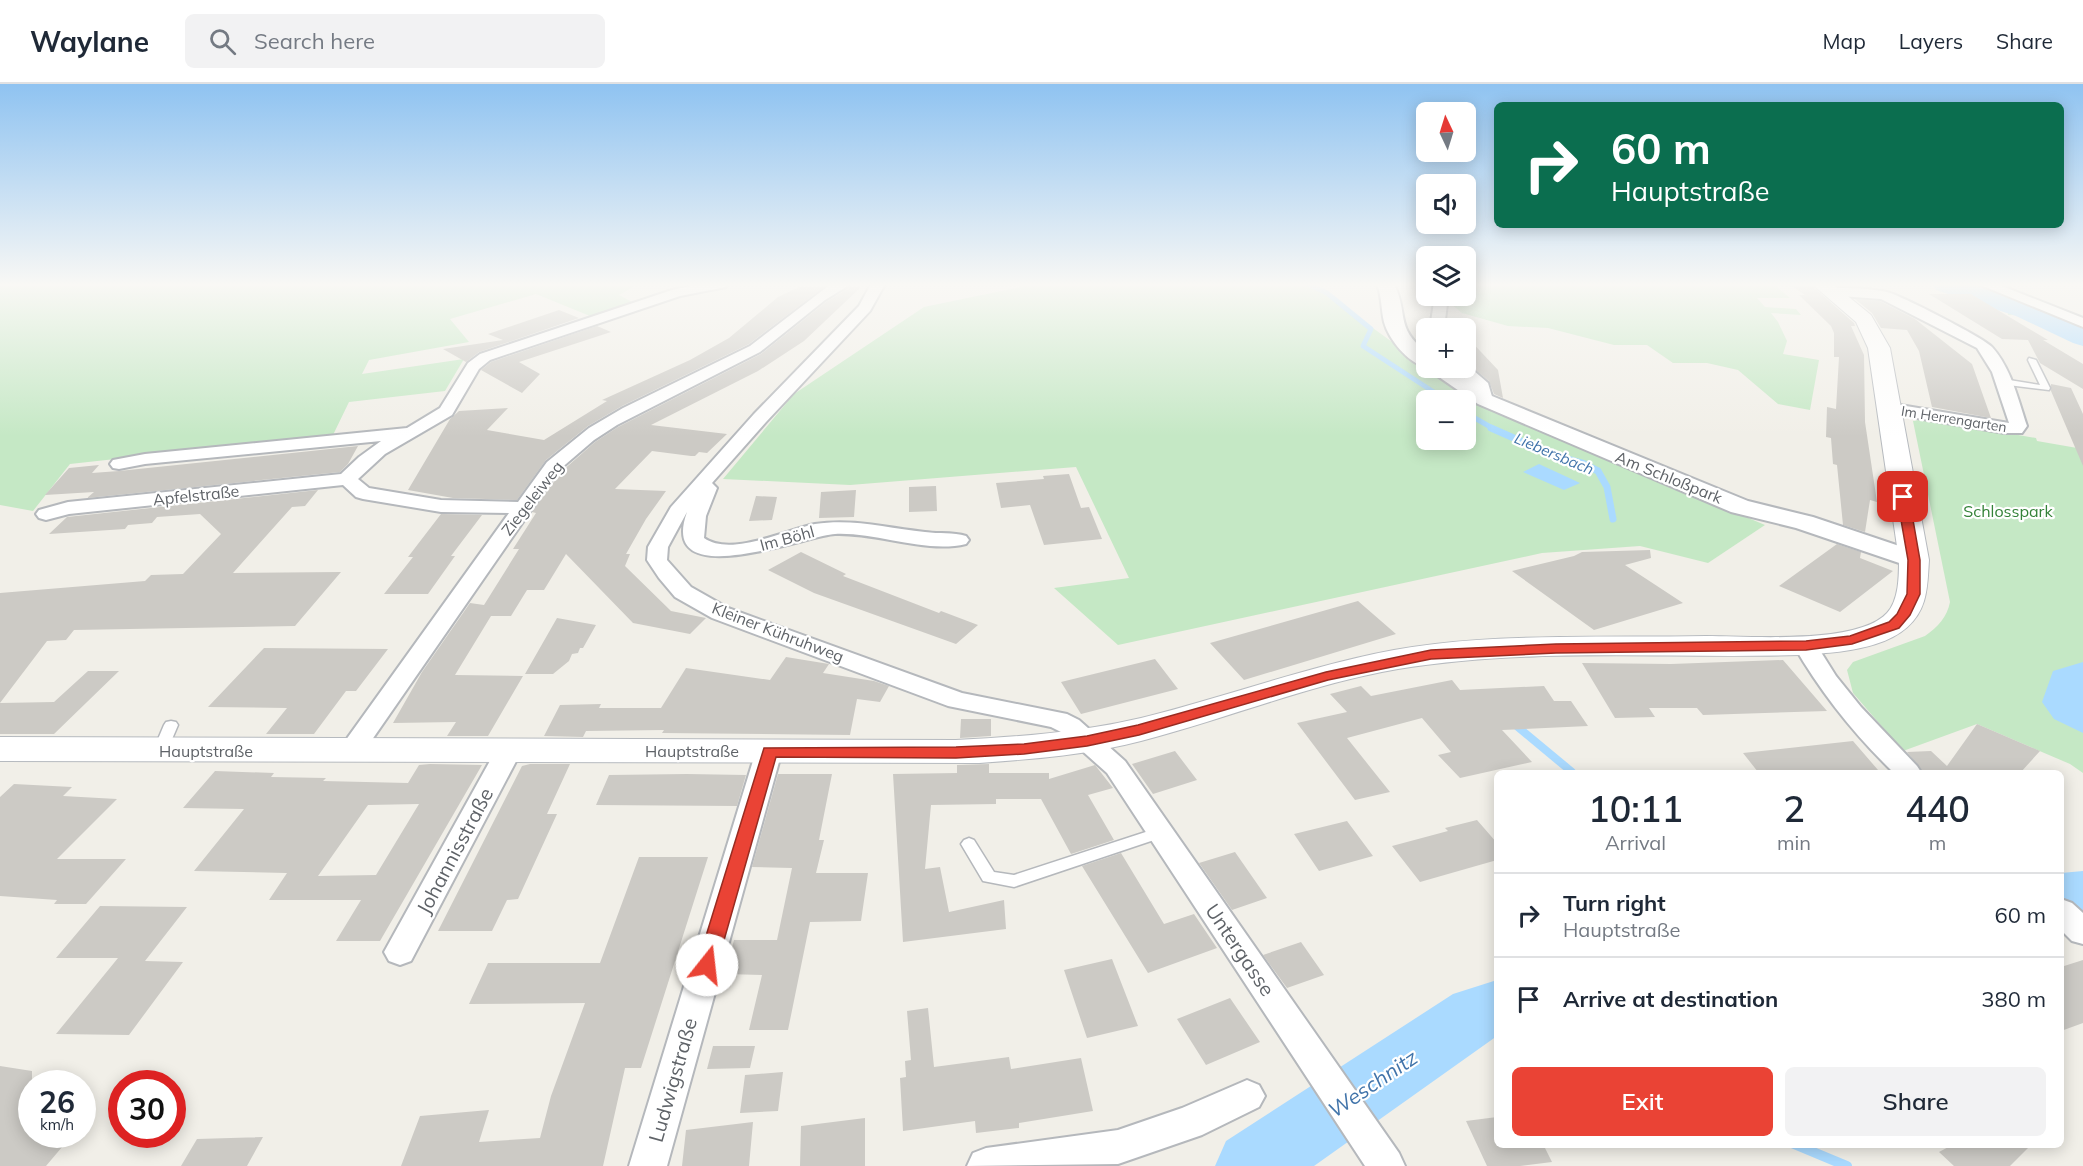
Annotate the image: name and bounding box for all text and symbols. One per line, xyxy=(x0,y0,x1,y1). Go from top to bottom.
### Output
search box xyxy=(185,14,605,68)
text: Waylane xyxy=(30,24,149,59)
icon: search xyxy=(206,25,239,58)
text: Search here xyxy=(254,27,375,55)
text: Map xyxy=(1823,28,1866,54)
text: Layers xyxy=(1899,28,1963,54)
text: Share xyxy=(1996,28,2053,54)
north arrow xyxy=(1416,102,1476,162)
map controls xyxy=(1416,102,1476,450)
text: 60 m xyxy=(1611,122,1711,175)
icon: right xyxy=(1512,126,1590,204)
button: sound xyxy=(1416,174,1476,234)
text: Hauptstraße xyxy=(1611,174,1769,208)
button: layers xyxy=(1416,246,1476,306)
button: + xyxy=(1416,318,1476,378)
button: − xyxy=(1416,390,1476,450)
street label: Im Herrengarten xyxy=(1900,402,2008,436)
water label: Liebersbach xyxy=(1512,428,1597,479)
street label: Am Schloßpark xyxy=(1613,446,1726,508)
street label: Ziegeleiweg xyxy=(497,457,567,539)
pin xyxy=(1877,471,1928,522)
icon: arrive xyxy=(1886,480,1919,513)
street label: Apfelstraße xyxy=(152,481,240,509)
park label: Schlosspark xyxy=(1963,501,2053,521)
street label: Im Böhl xyxy=(758,521,816,555)
street label: Kleiner Kühruhweg xyxy=(709,598,847,666)
street label: Hauptstraße xyxy=(159,741,253,761)
street label: Hauptstraße xyxy=(645,741,739,761)
street label: Johannisstraße xyxy=(411,783,498,918)
text: 10:11 xyxy=(1588,786,1683,831)
text: 2 xyxy=(1783,786,1805,831)
text: 440 xyxy=(1905,786,1970,831)
text: Arrival xyxy=(1605,830,1666,855)
text: min xyxy=(1777,830,1811,855)
text: m xyxy=(1929,830,1946,855)
text: Turn right xyxy=(1563,889,1666,917)
street label: Untergasse xyxy=(1200,899,1280,1001)
icon: right xyxy=(1512,899,1545,932)
text: 60 m xyxy=(1995,901,2046,929)
text: Hauptstraße xyxy=(1563,917,1680,942)
position arrow xyxy=(675,933,739,997)
icon: arrive xyxy=(1512,983,1545,1016)
text: Arrive at destination xyxy=(1563,985,1778,1013)
text: 380 m xyxy=(1981,985,2046,1013)
street label: Ludwigstraße xyxy=(643,1015,702,1145)
water label: Weschnitz xyxy=(1323,1044,1422,1123)
button: Exit xyxy=(1512,1067,1773,1136)
button: Share xyxy=(1785,1067,2046,1136)
speed limit sign: 30 xyxy=(108,1070,186,1148)
text: 26 xyxy=(39,1083,75,1121)
text: km/h xyxy=(40,1115,74,1134)

